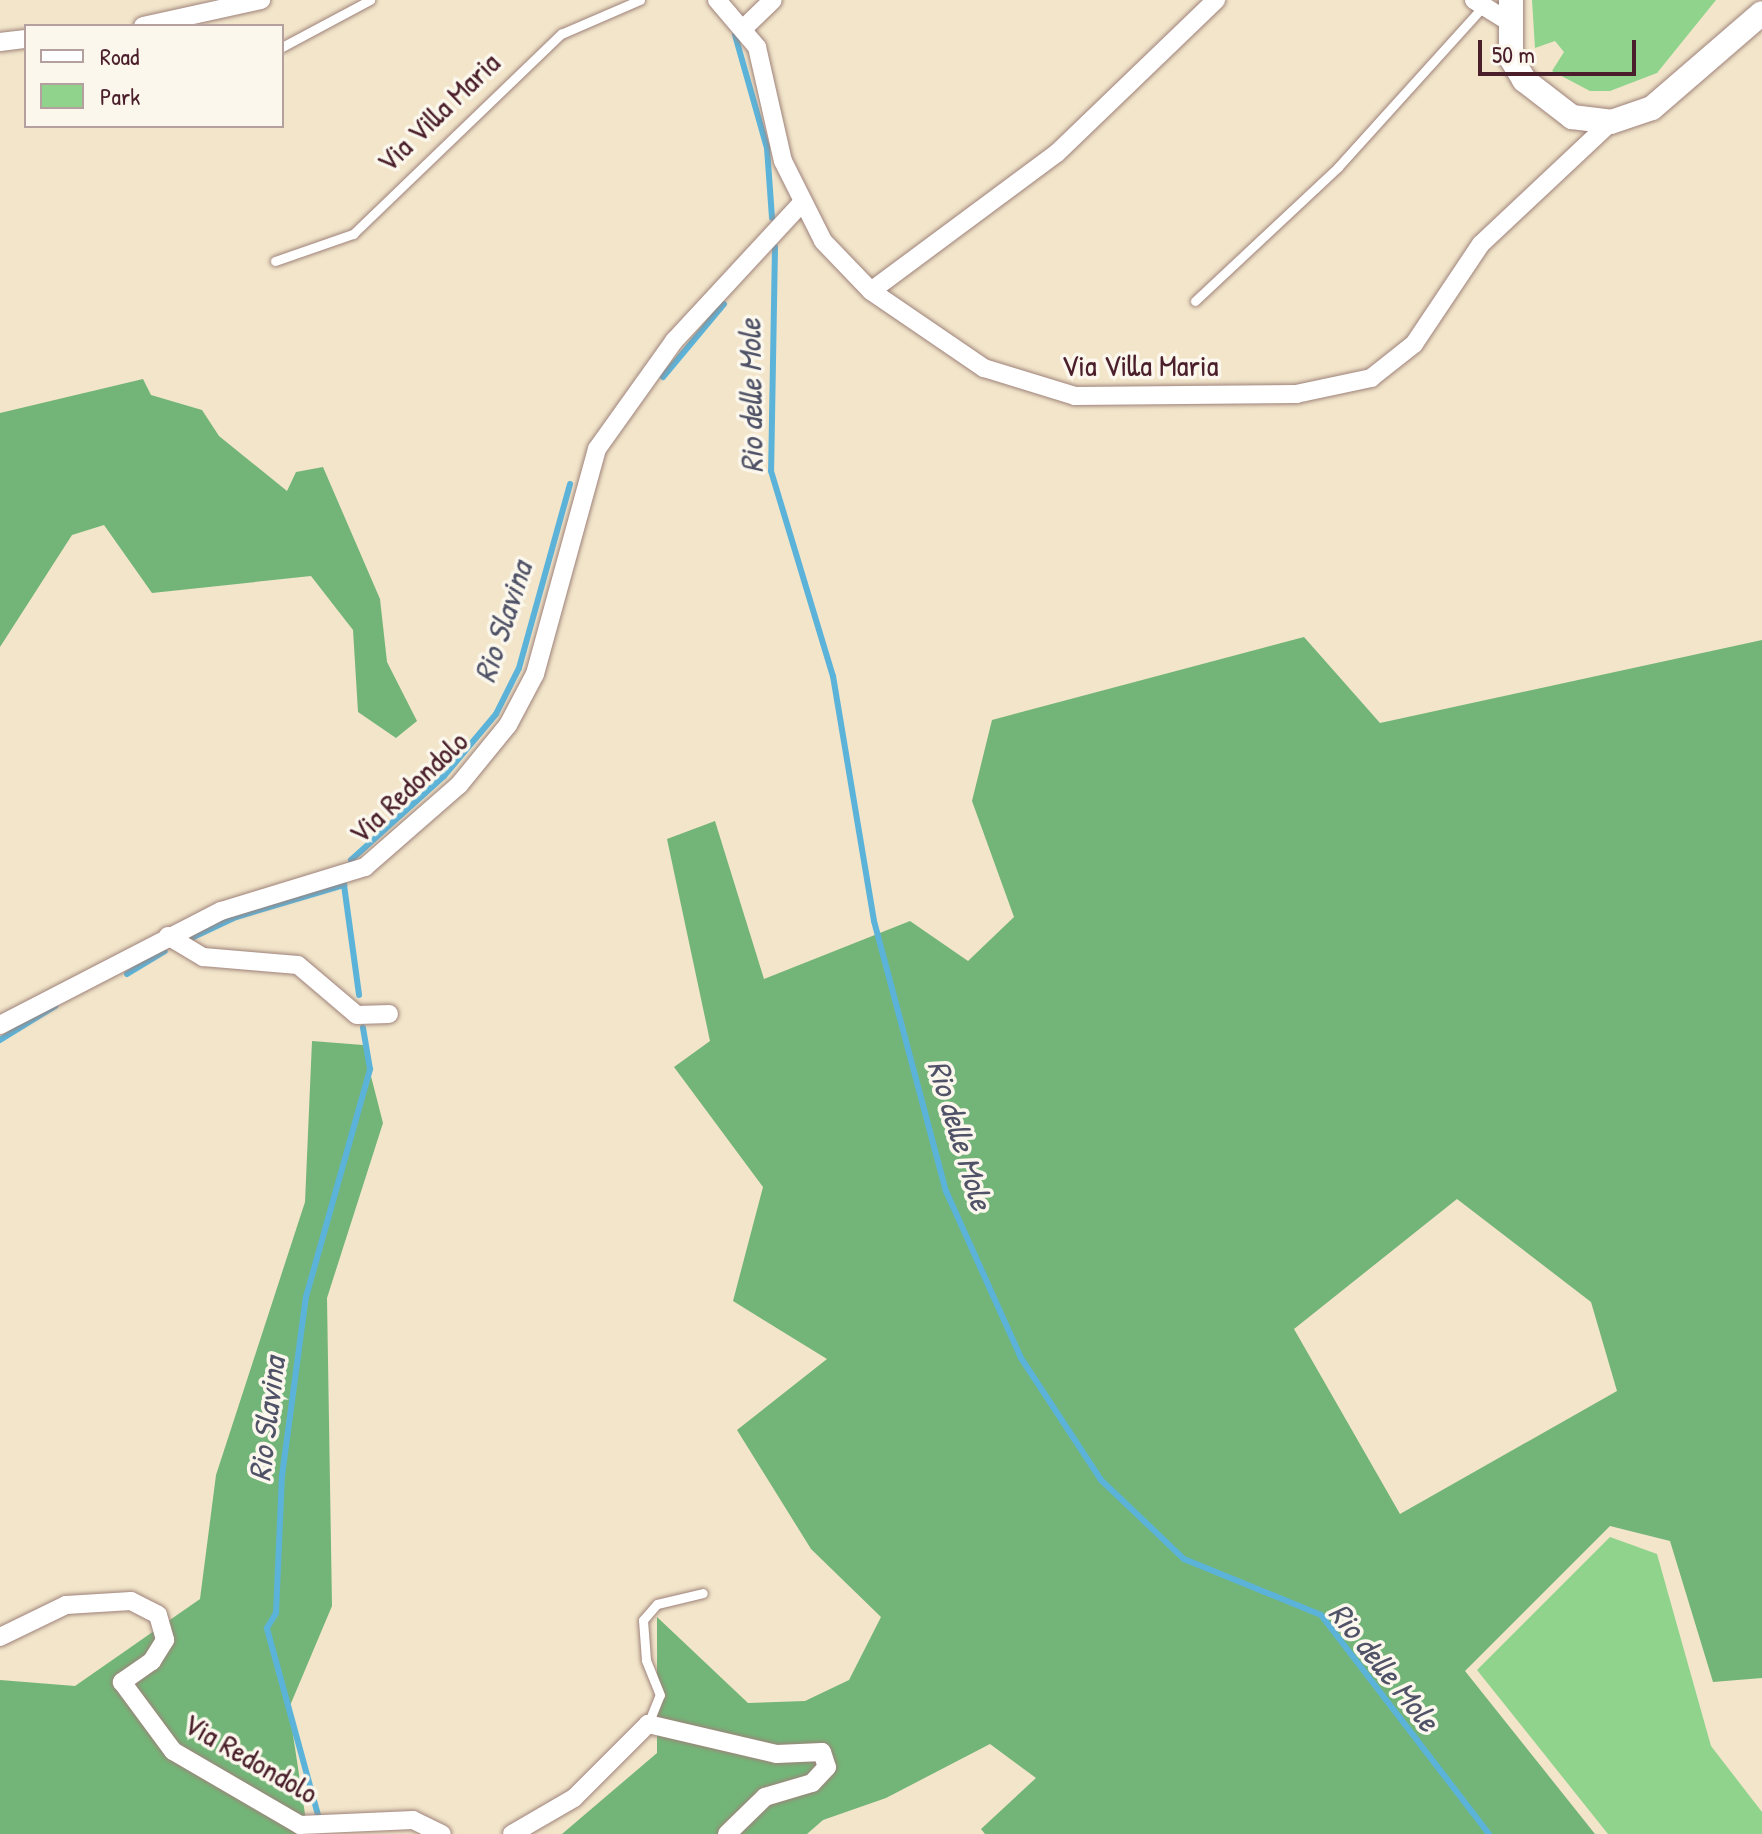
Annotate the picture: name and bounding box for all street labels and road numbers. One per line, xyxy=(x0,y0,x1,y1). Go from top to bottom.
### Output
street label: Via Villa Maria xyxy=(369,45,507,179)
street label: Via Villa Maria xyxy=(1061,347,1219,383)
street label: Via Redondolo xyxy=(341,723,475,851)
street label: Via Redondolo xyxy=(177,1705,325,1811)

